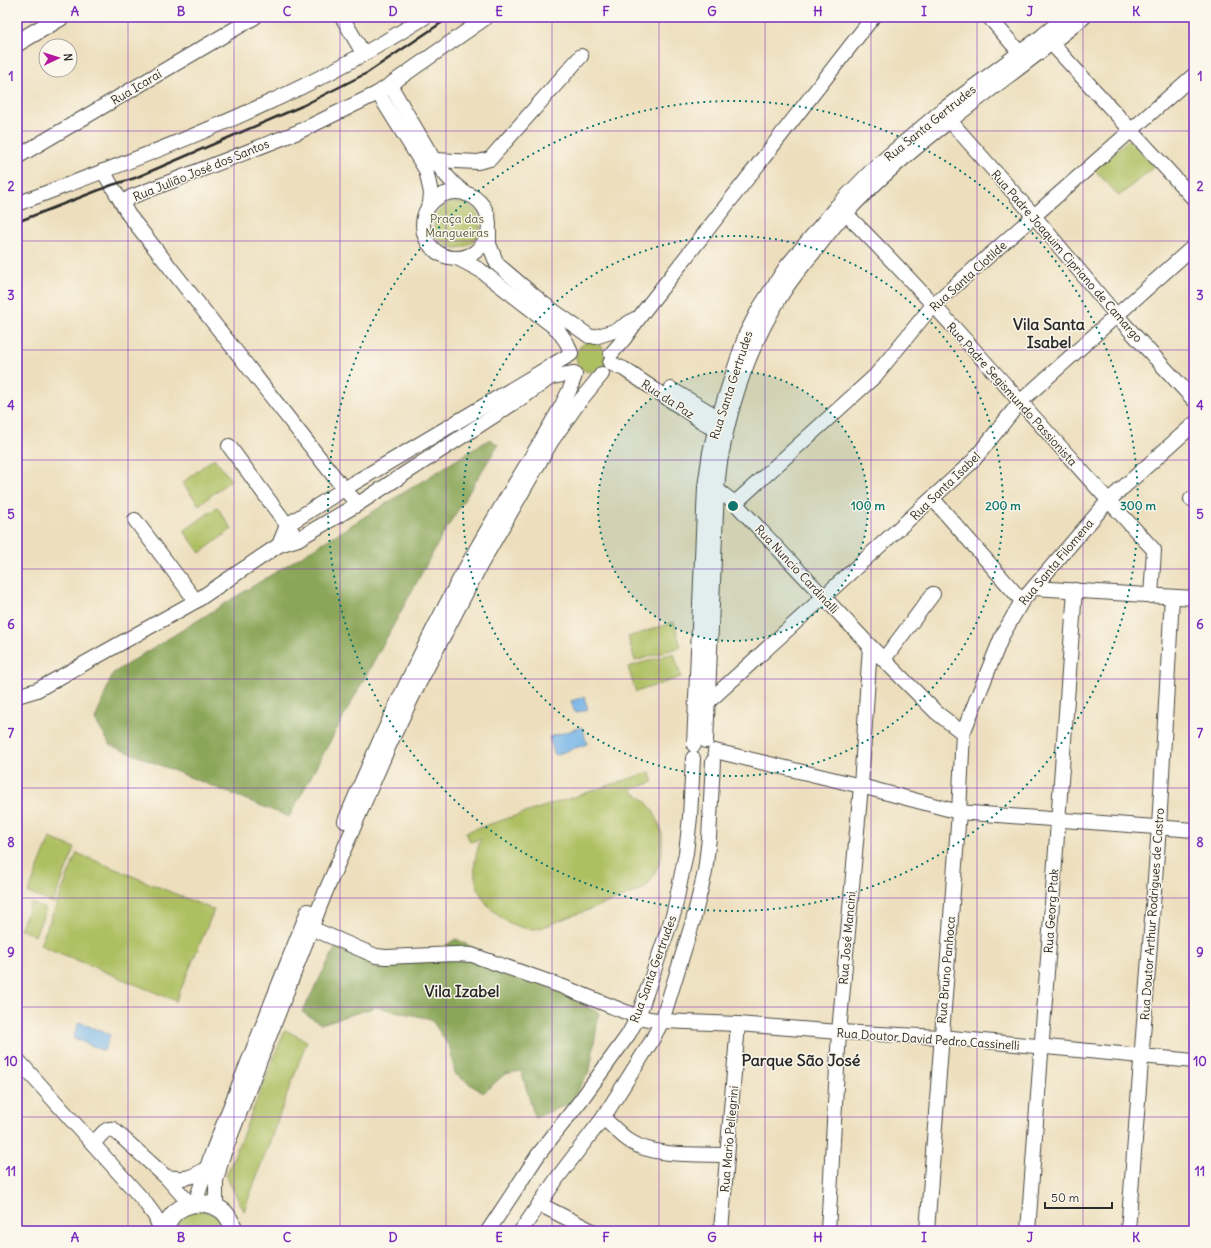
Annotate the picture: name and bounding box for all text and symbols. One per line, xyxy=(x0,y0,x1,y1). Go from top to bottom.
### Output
text: A xyxy=(71,3,80,20)
text: B xyxy=(177,3,186,20)
text: C xyxy=(283,3,292,20)
text: D xyxy=(388,3,398,20)
text: E xyxy=(495,3,503,20)
text: F xyxy=(602,3,610,20)
text: G xyxy=(707,3,717,20)
text: H xyxy=(813,3,823,20)
text: I xyxy=(921,3,927,20)
text: J xyxy=(1027,3,1034,20)
text: K xyxy=(1132,3,1141,20)
north arrow xyxy=(38,38,78,78)
text: N xyxy=(61,53,75,62)
street label: Rua Icaraí xyxy=(108,66,164,108)
text: 1 xyxy=(8,68,14,85)
text: 1 xyxy=(1197,68,1203,85)
street label: Rua Santa Gertrudes xyxy=(881,82,979,164)
street label: Rua Julião José dos Santos xyxy=(131,136,271,204)
street label: Rua Padre Joaquim Cipriano de Camargo xyxy=(988,167,1146,345)
text: 2 xyxy=(7,178,15,195)
text: 2 xyxy=(1196,178,1204,195)
park label: Praça das Mangueiras xyxy=(425,211,489,240)
street label: Rua Santa Clotilde xyxy=(926,237,1010,315)
text: 3 xyxy=(7,287,15,304)
text: 3 xyxy=(1196,287,1204,304)
district label: Vila Santa Isabel xyxy=(1013,314,1085,352)
street label: Rua Padre Segismundo Passionista xyxy=(944,319,1081,469)
street label: Rua Santa Gertrudes xyxy=(706,329,756,441)
street label: Rua da Paz xyxy=(639,376,698,422)
text: 4 xyxy=(7,397,15,414)
text: 4 xyxy=(1196,397,1204,414)
street label: Rua Santa Isabel xyxy=(907,449,983,523)
text: 100 m xyxy=(851,498,885,513)
text: 200 m xyxy=(985,498,1021,513)
text: 300 m xyxy=(1120,498,1156,513)
centre of rings xyxy=(726,499,740,513)
text: 5 xyxy=(7,506,15,523)
text: 5 xyxy=(1196,506,1204,523)
street label: Rua Santa Filomena xyxy=(1016,516,1097,608)
street label: Rua Nuncio Cardinalli xyxy=(752,522,842,616)
text: 6 xyxy=(7,616,15,633)
text: 6 xyxy=(1196,616,1204,633)
text: 7 xyxy=(8,725,15,742)
text: 7 xyxy=(1197,725,1204,742)
street label: Rua Doutor Arthur Rodrigues de Castro xyxy=(1137,807,1167,1021)
text: 8 xyxy=(7,834,15,851)
text: 8 xyxy=(1196,834,1204,851)
street label: Rua Georg Ptak xyxy=(1041,868,1061,954)
street label: Rua José Mancini xyxy=(835,891,859,985)
street label: Rua Santa Gertrudes xyxy=(627,913,679,1025)
street label: Rua Bruno Panhoca xyxy=(934,916,958,1024)
text: 9 xyxy=(7,944,15,961)
text: 9 xyxy=(1196,944,1204,961)
district label: Vila Izabel xyxy=(425,981,499,1001)
street label: Rua Doutor David Pedro Cassinelli xyxy=(836,1025,1020,1053)
district label: Parque São José xyxy=(741,1050,861,1071)
text: 10 xyxy=(4,1053,18,1070)
text: 10 xyxy=(1193,1053,1207,1070)
street label: Rua Mario Pellegrini xyxy=(717,1085,741,1193)
text: 11 xyxy=(6,1163,16,1180)
text: 11 xyxy=(1195,1163,1205,1180)
scale bar xyxy=(1045,1184,1112,1210)
text: 50 m xyxy=(1051,1190,1080,1205)
text: A xyxy=(71,1229,80,1246)
text: B xyxy=(177,1229,186,1246)
text: C xyxy=(283,1229,292,1246)
text: D xyxy=(388,1229,398,1246)
text: E xyxy=(495,1229,503,1246)
text: F xyxy=(602,1229,610,1246)
text: G xyxy=(707,1229,717,1246)
text: H xyxy=(813,1229,823,1246)
text: I xyxy=(921,1229,927,1246)
text: J xyxy=(1027,1229,1034,1246)
text: K xyxy=(1132,1229,1141,1246)

